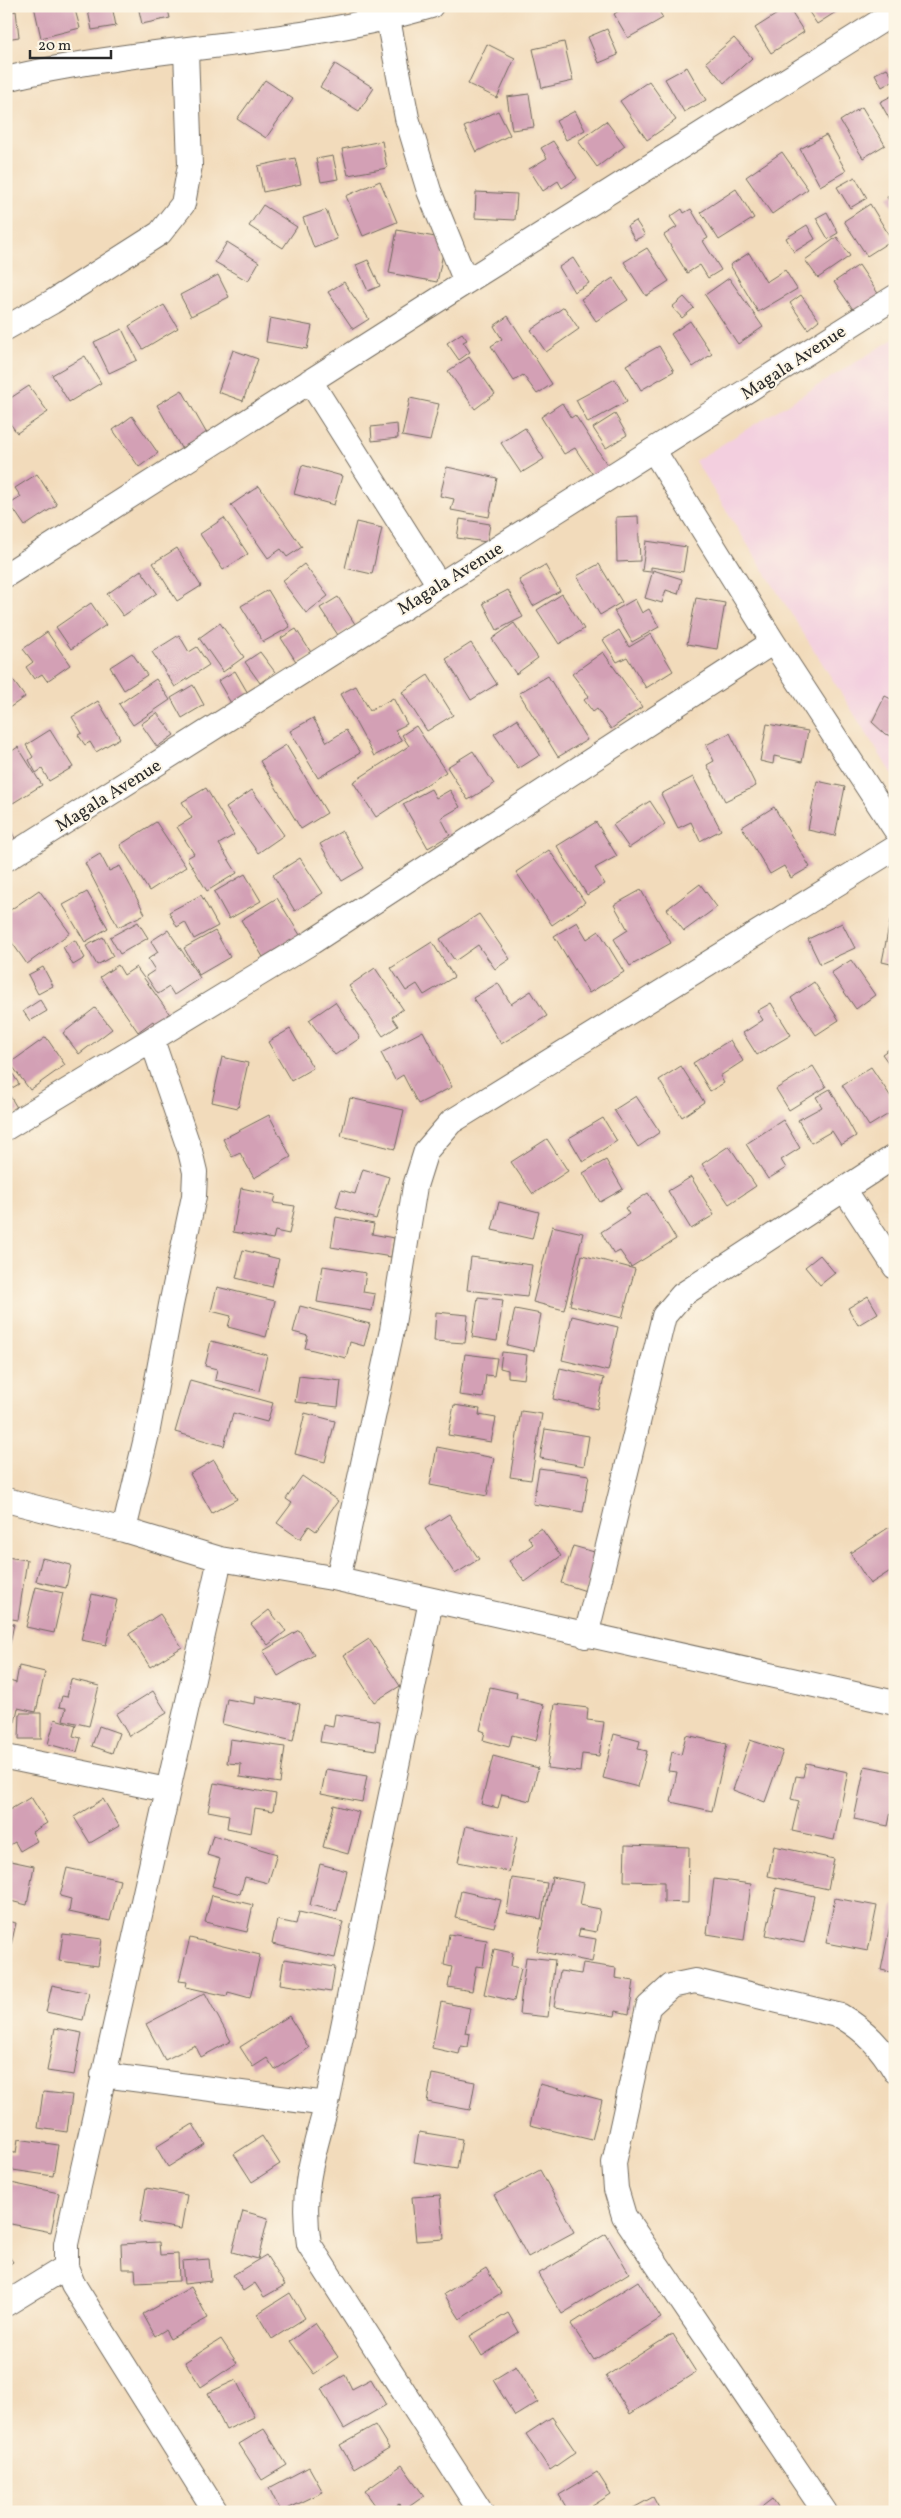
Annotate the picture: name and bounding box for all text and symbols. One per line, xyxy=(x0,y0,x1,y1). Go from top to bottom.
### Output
scale bar xyxy=(30,28,111,60)
text: 20 m xyxy=(38,36,71,57)
street label: Magala Avenue xyxy=(736,320,851,407)
street label: Magala Avenue xyxy=(393,537,509,622)
street label: Magala Avenue xyxy=(51,754,167,839)

